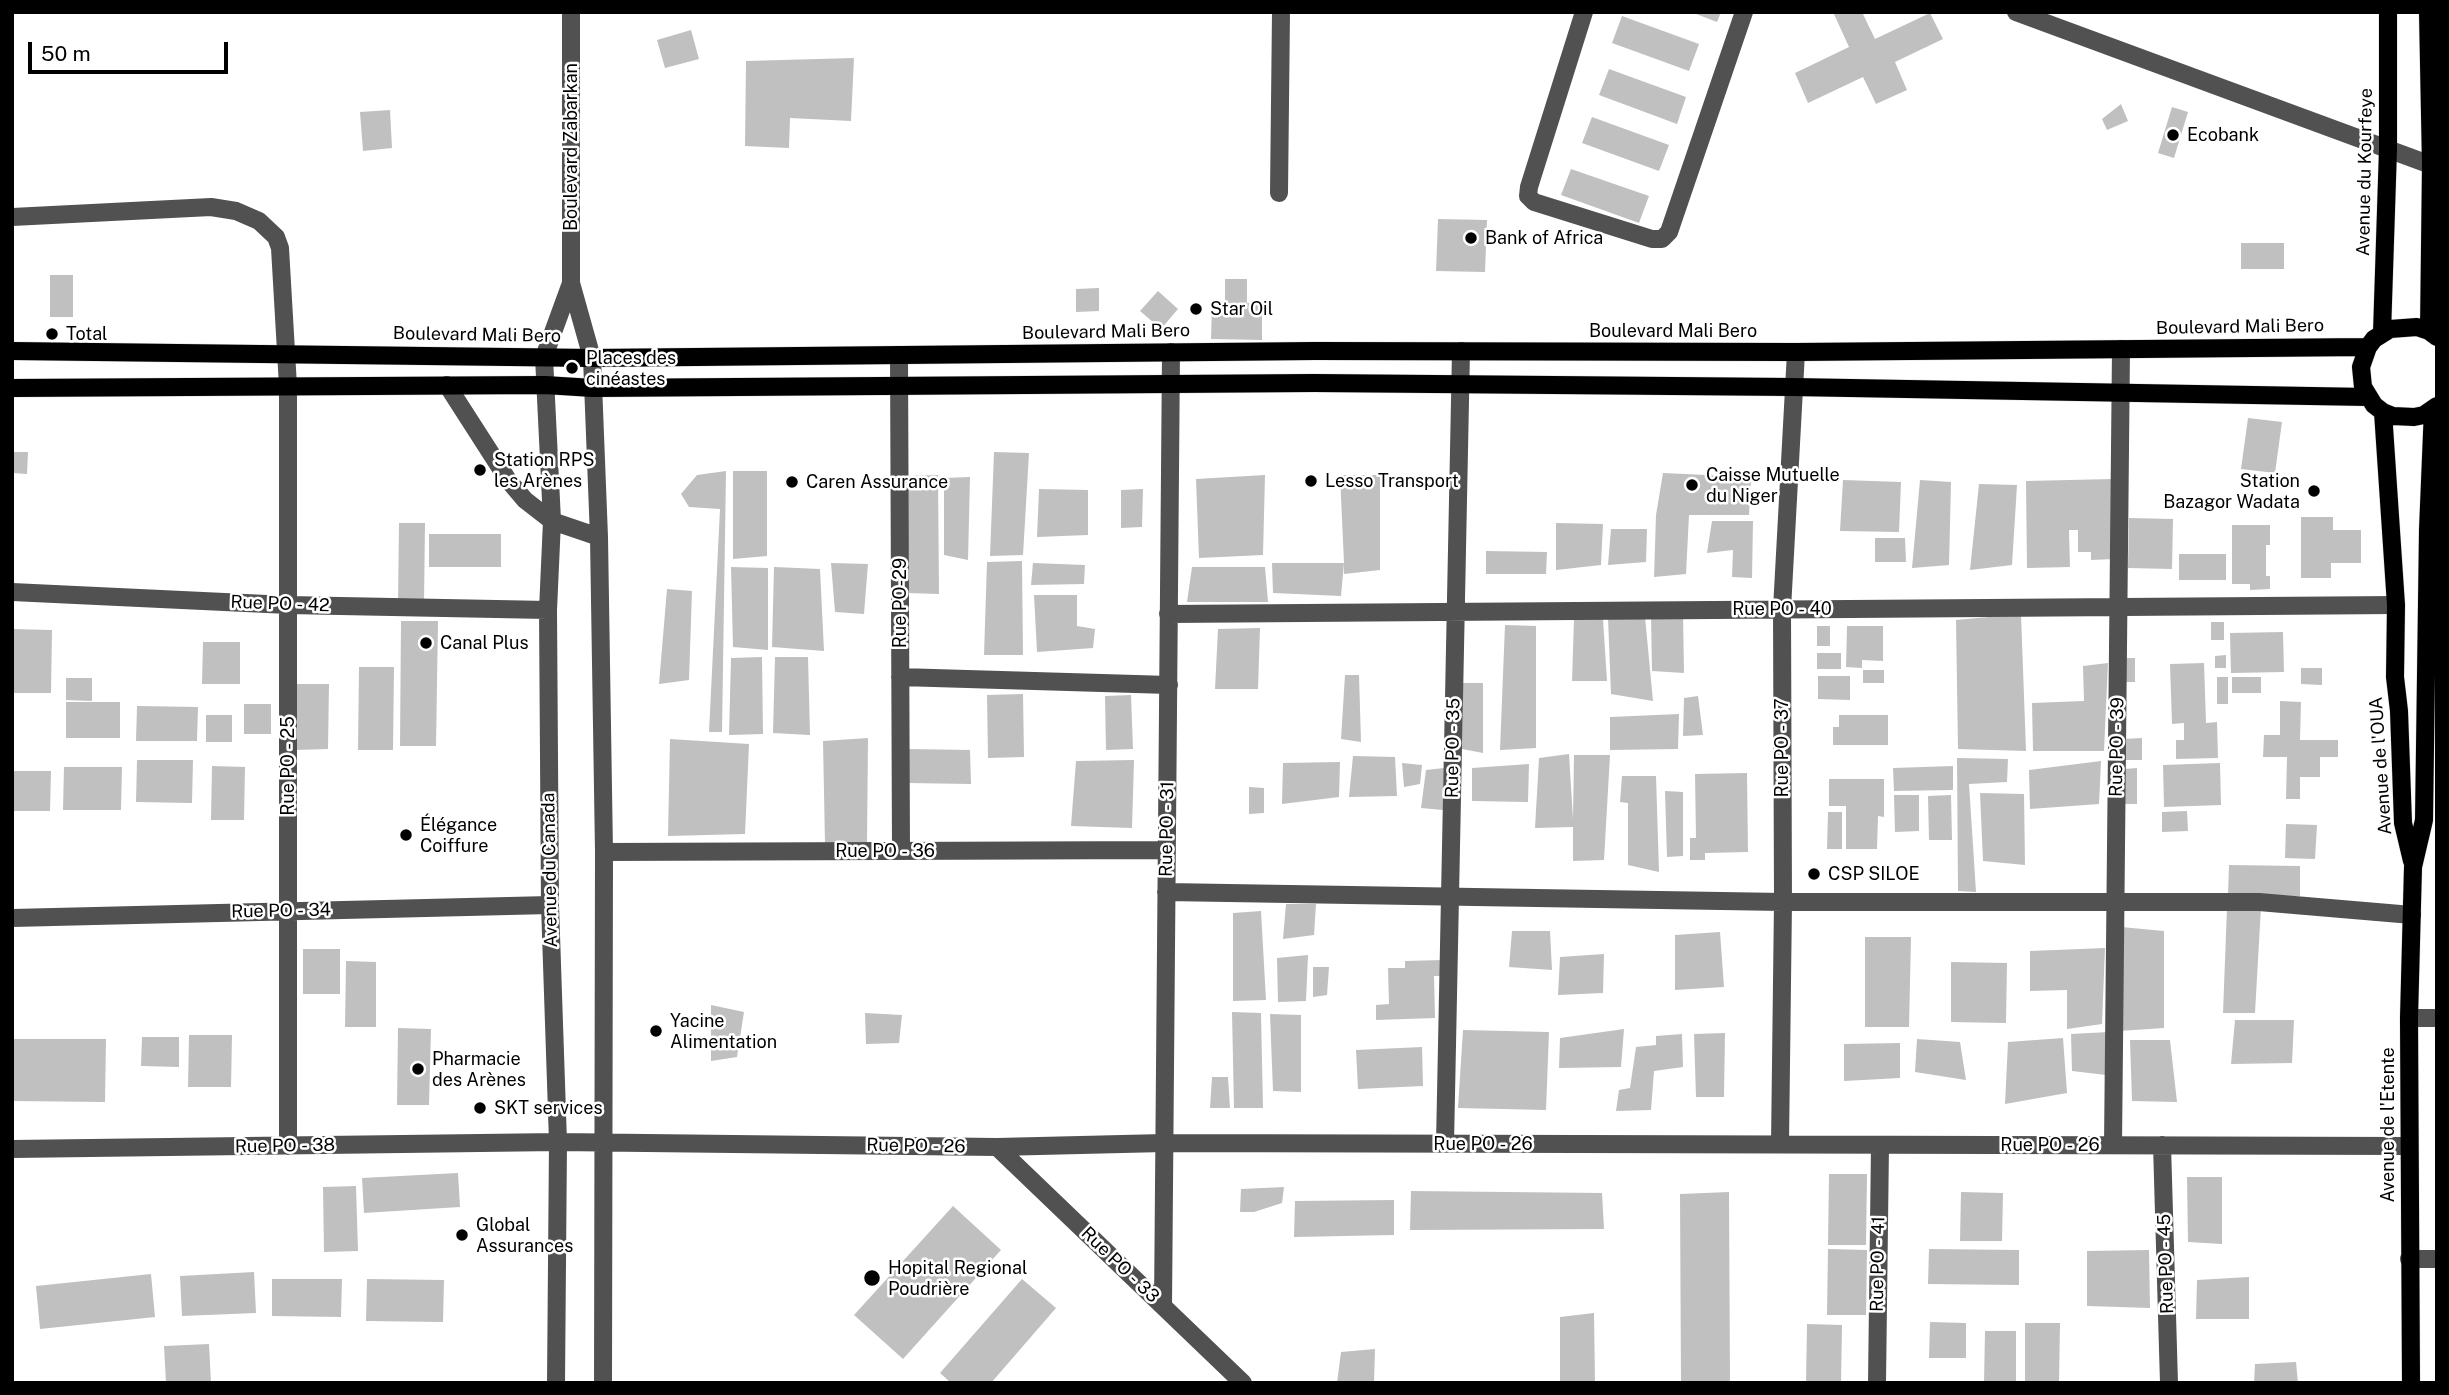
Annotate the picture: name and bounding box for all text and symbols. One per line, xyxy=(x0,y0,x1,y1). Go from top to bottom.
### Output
scale bar xyxy=(32,28,231,72)
text: 50 m xyxy=(41,41,91,66)
street label: Boulevard Zabarkan xyxy=(560,63,582,231)
street label: Avenue du Kourfeye xyxy=(2353,88,2377,256)
place label: Ecobank xyxy=(2187,124,2259,146)
marker: Ecobank xyxy=(2165,127,2181,143)
place label: Bank of Africa xyxy=(1485,227,1603,249)
marker: Bank of Africa xyxy=(1463,230,1479,246)
place label: Star Oil xyxy=(1210,298,1273,320)
marker: Star Oil xyxy=(1188,301,1204,317)
street label: Boulevard Mali Bero xyxy=(2156,315,2324,339)
street label: Boulevard Mali Bero xyxy=(1022,320,1190,344)
street label: Boulevard Mali Bero xyxy=(1589,320,1757,342)
place label: Total xyxy=(66,323,108,345)
street label: Boulevard Mali Bero xyxy=(393,323,561,347)
marker: Total xyxy=(44,326,60,342)
place label: Places des cinéastes xyxy=(586,347,676,390)
marker: Places des cinéastes xyxy=(564,360,580,376)
place label: Station RPS les Arènes xyxy=(494,449,595,491)
marker: Station RPS les Arènes xyxy=(472,462,488,478)
place label: Caisse Mutuelle du Niger xyxy=(1706,464,1840,506)
place label: Lesso Transport xyxy=(1325,470,1459,492)
place label: Station Bazagor Wadata xyxy=(2163,470,2300,512)
place label: Caren Assurance xyxy=(806,471,948,493)
marker: Lesso Transport xyxy=(1303,473,1319,489)
marker: Caren Assurance xyxy=(784,474,800,490)
marker: Caisse Mutuelle du Niger xyxy=(1684,477,1700,493)
marker: Station Bazagor Wadata xyxy=(2306,483,2322,499)
street label: Rue PO-29 xyxy=(889,558,911,648)
street label: Rue PO - 42 xyxy=(230,591,330,617)
street label: Rue PO - 40 xyxy=(1732,598,1832,620)
place label: Canal Plus xyxy=(440,632,529,654)
marker: Canal Plus xyxy=(418,635,434,651)
street label: Avenue de l'OUA xyxy=(2365,696,2397,836)
street label: Rue PO - 39 xyxy=(2105,697,2129,797)
street label: Rue PO - 35 xyxy=(1441,698,1465,798)
street label: Rue PO - 37 xyxy=(1771,698,1793,798)
street label: Rue PO - 25 xyxy=(277,716,299,816)
street label: Rue PO - 31 xyxy=(1155,781,1179,877)
street label: Avenue du Canada xyxy=(538,792,562,948)
place label: Élégance Coiffure xyxy=(420,814,497,856)
marker: Élégance Coiffure xyxy=(398,827,414,843)
street label: Rue PO - 36 xyxy=(835,840,935,862)
place label: CSP SILOE xyxy=(1828,863,1920,885)
marker: CSP SILOE xyxy=(1806,866,1822,882)
street label: Rue PO - 34 xyxy=(231,899,331,923)
place label: Yacine Alimentation xyxy=(670,1010,777,1052)
marker: Yacine Alimentation xyxy=(648,1023,664,1039)
street label: Avenue de l'Etente xyxy=(2377,1047,2399,1203)
place label: Pharmacie des Arènes xyxy=(432,1048,526,1090)
marker: Pharmacie des Arènes xyxy=(410,1061,426,1077)
place label: SKT services xyxy=(494,1097,602,1119)
marker: SKT services xyxy=(472,1100,488,1116)
street label: Rue PO - 26 xyxy=(1433,1133,1533,1155)
street label: Rue PO - 38 xyxy=(235,1134,335,1158)
street label: Rue PO - 26 xyxy=(866,1134,966,1158)
street label: Rue PO - 26 xyxy=(2000,1134,2100,1156)
place label: Global Assurances xyxy=(476,1214,573,1256)
street label: Rue PO - 45 xyxy=(2153,1214,2179,1314)
street label: Rue PO - 41 xyxy=(1866,1216,1890,1312)
street label: Rue PO - 33 xyxy=(1077,1223,1163,1307)
marker: Global Assurances xyxy=(454,1227,470,1243)
place label: Hopital Regional Poudrière xyxy=(888,1257,1027,1300)
marker: Hopital Regional Poudrière xyxy=(862,1268,882,1288)

